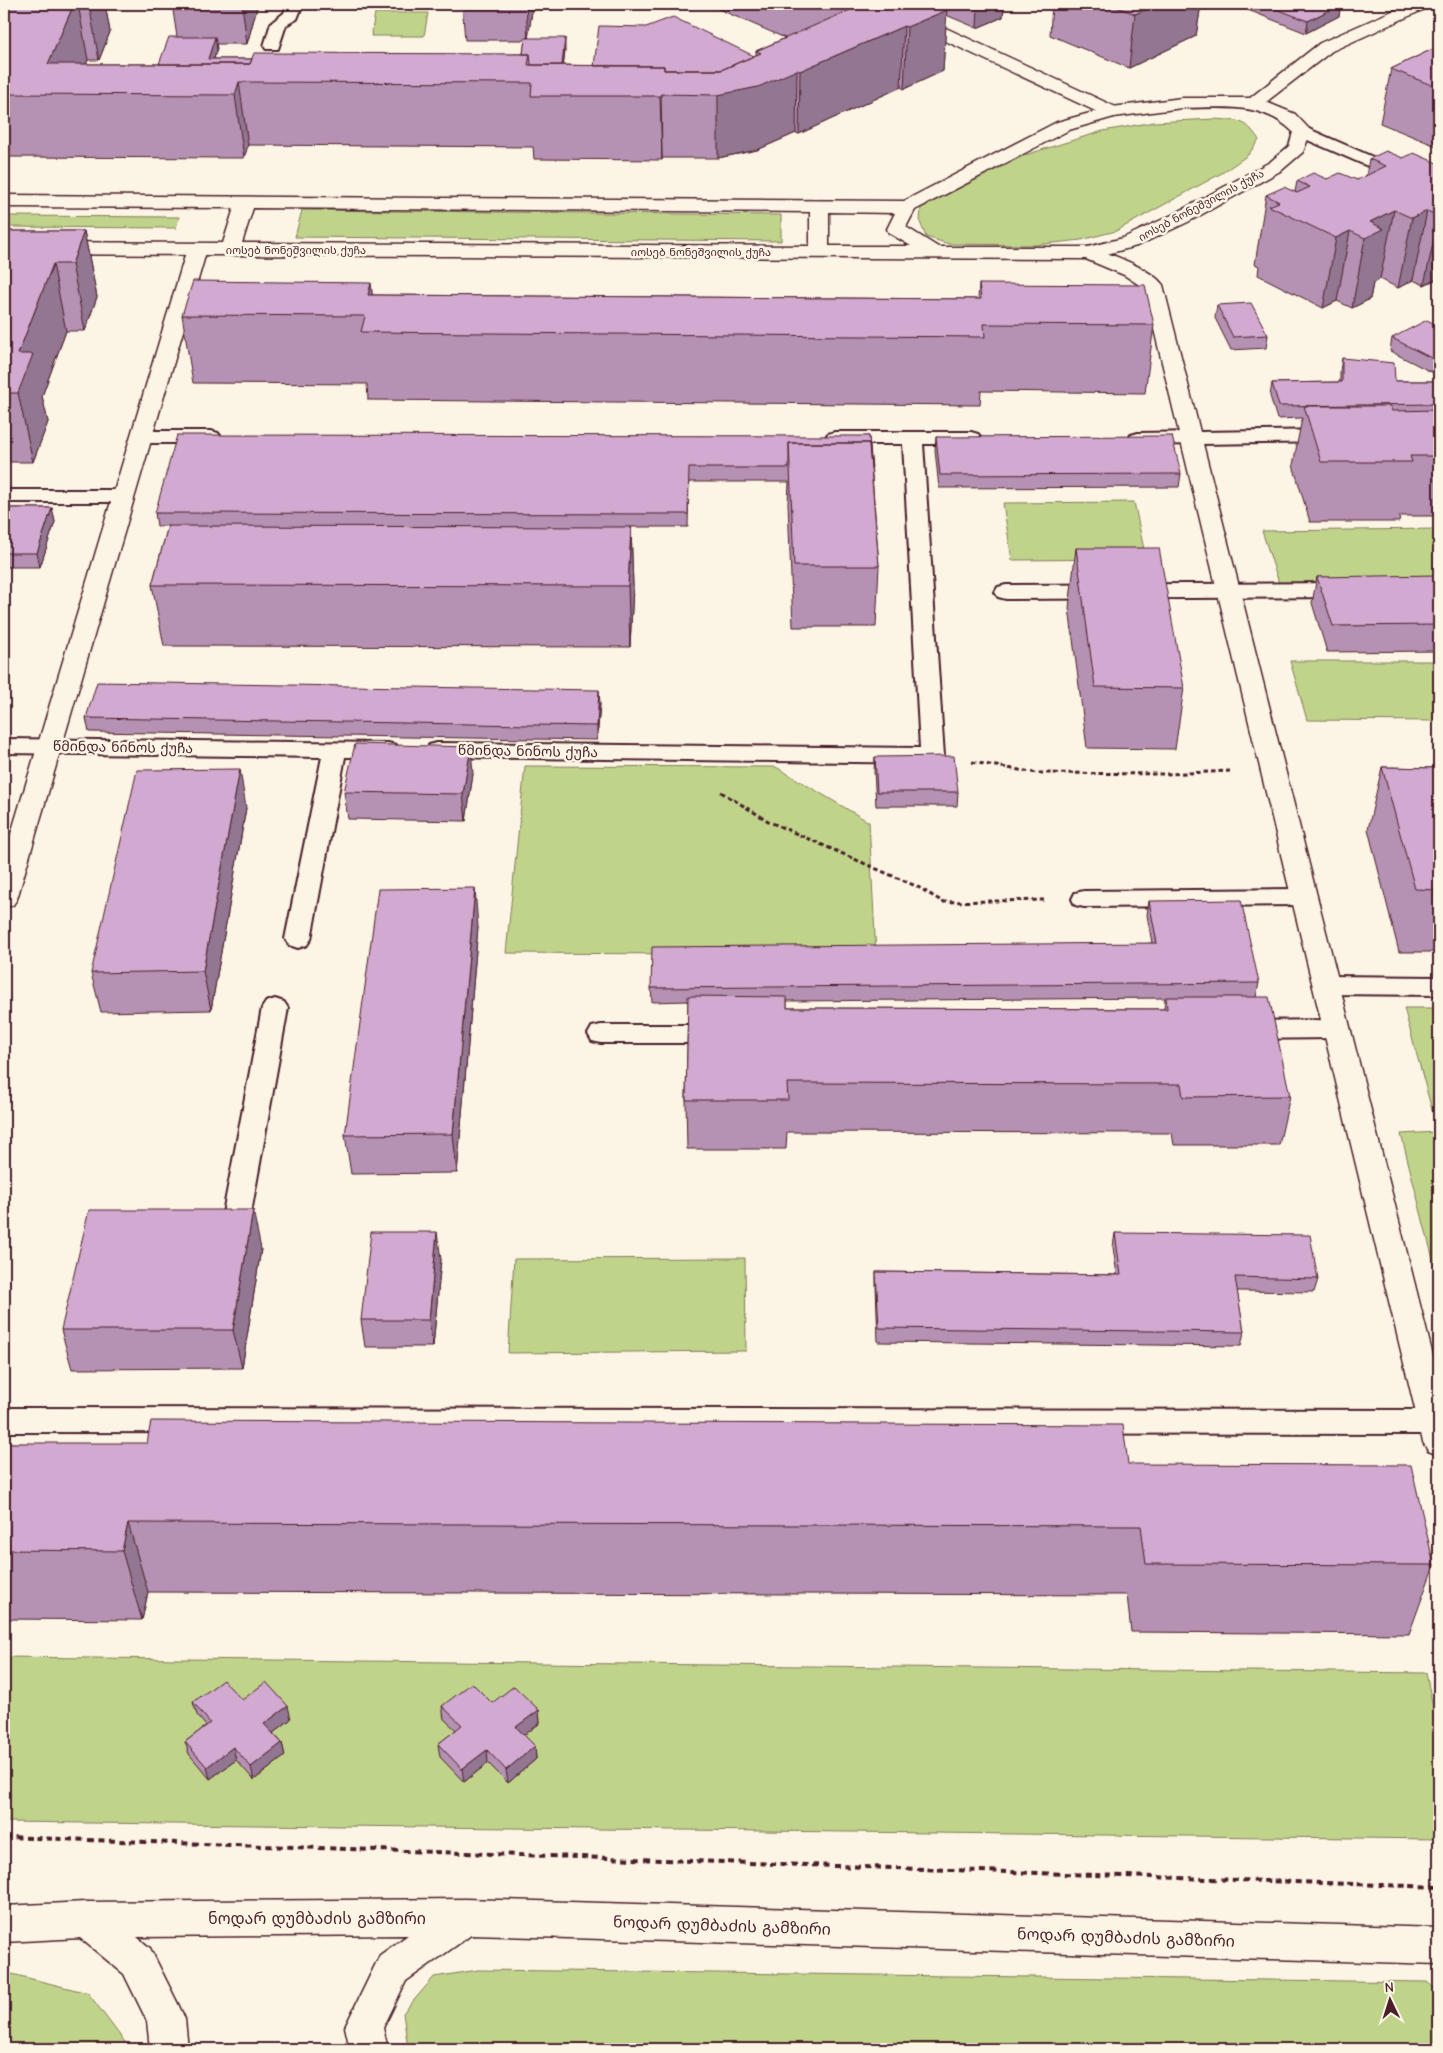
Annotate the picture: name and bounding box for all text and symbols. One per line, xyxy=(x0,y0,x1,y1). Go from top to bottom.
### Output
street label: იოსებ ნონეშვილის ქუჩა xyxy=(1136,167,1266,244)
street label: იოსებ ნონეშვილის ქუჩა xyxy=(226,244,366,257)
street label: იოსებ ნონეშვილის ქუჩა xyxy=(631,246,771,259)
street label: წმინდა ნინოს ქუჩა xyxy=(53,738,193,757)
street label: წმინდა ნინოს ქუჩა xyxy=(458,742,598,761)
street label: ნოდარ დუმბაძის გამზირი xyxy=(208,1910,426,1929)
street label: ნოდარ დუმბაძის გამზირი xyxy=(613,1913,831,1940)
street label: ნოდარ დუმბაძის გამზირი xyxy=(1017,1925,1235,1952)
north arrow xyxy=(1366,1976,1416,2026)
text: N xyxy=(1384,1979,1394,1996)

